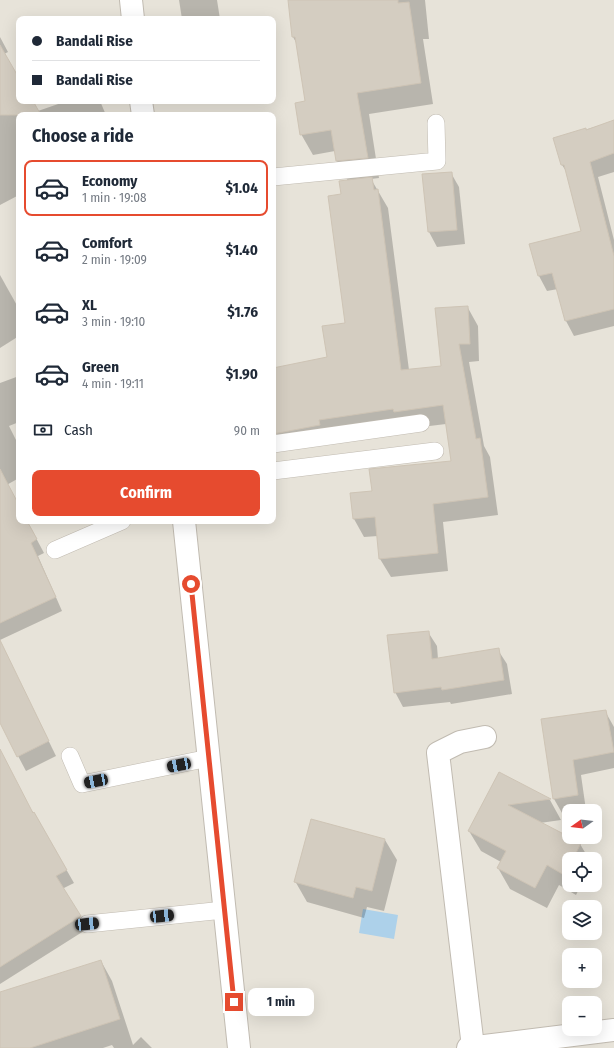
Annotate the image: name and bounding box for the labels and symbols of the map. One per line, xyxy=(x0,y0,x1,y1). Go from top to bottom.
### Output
route start xyxy=(182,575,200,593)
car xyxy=(166,757,192,773)
car xyxy=(83,773,109,789)
north arrow xyxy=(562,804,602,844)
car xyxy=(149,909,175,923)
car xyxy=(74,917,100,931)
callout: 1 min xyxy=(248,988,314,1016)
route end xyxy=(225,993,243,1011)

